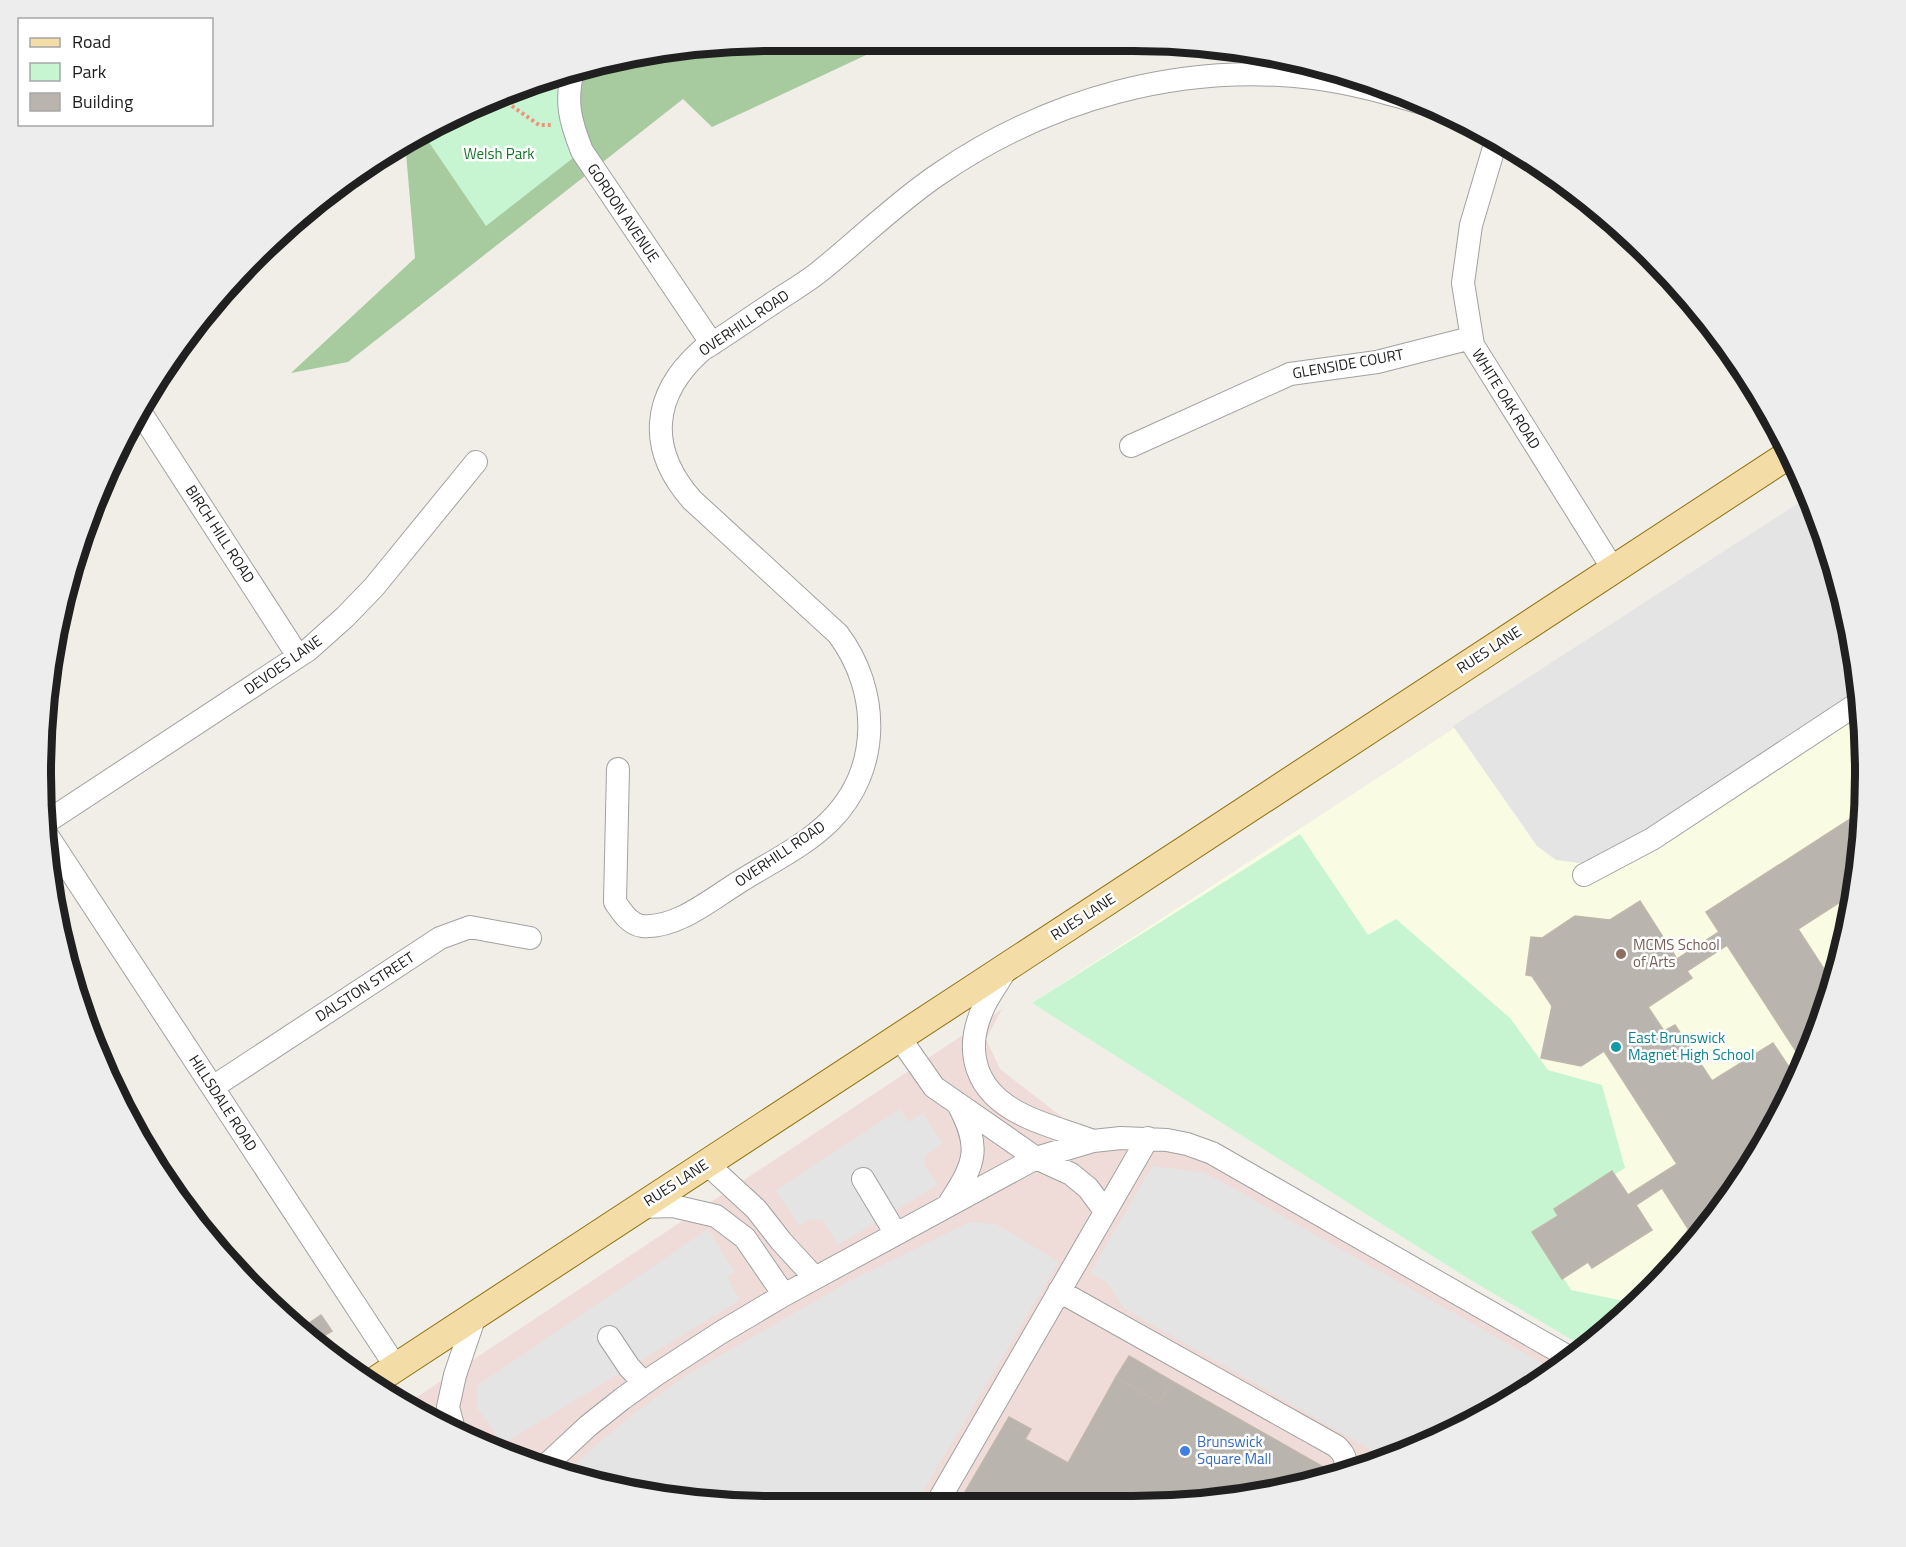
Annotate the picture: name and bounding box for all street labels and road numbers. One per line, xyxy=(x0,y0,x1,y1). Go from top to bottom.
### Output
street label: GORDON AVENUE xyxy=(582,159,665,267)
street label: OVERHILL ROAD xyxy=(694,284,794,361)
street label: GLENSIDE COURT xyxy=(1291,342,1405,385)
street label: WHITE OAK ROAD xyxy=(1466,344,1547,453)
street label: BIRCH HILL ROAD xyxy=(180,480,261,587)
street label: RUES LANE xyxy=(1452,620,1526,679)
street label: DEVOES LANE xyxy=(239,629,326,700)
street label: OVERHILL ROAD xyxy=(730,815,830,892)
street label: RUES LANE xyxy=(1046,887,1120,946)
street label: DALSTON STREET xyxy=(310,946,419,1027)
street label: HILLSDALE ROAD xyxy=(184,1050,263,1156)
street label: RUES LANE xyxy=(639,1153,713,1212)

